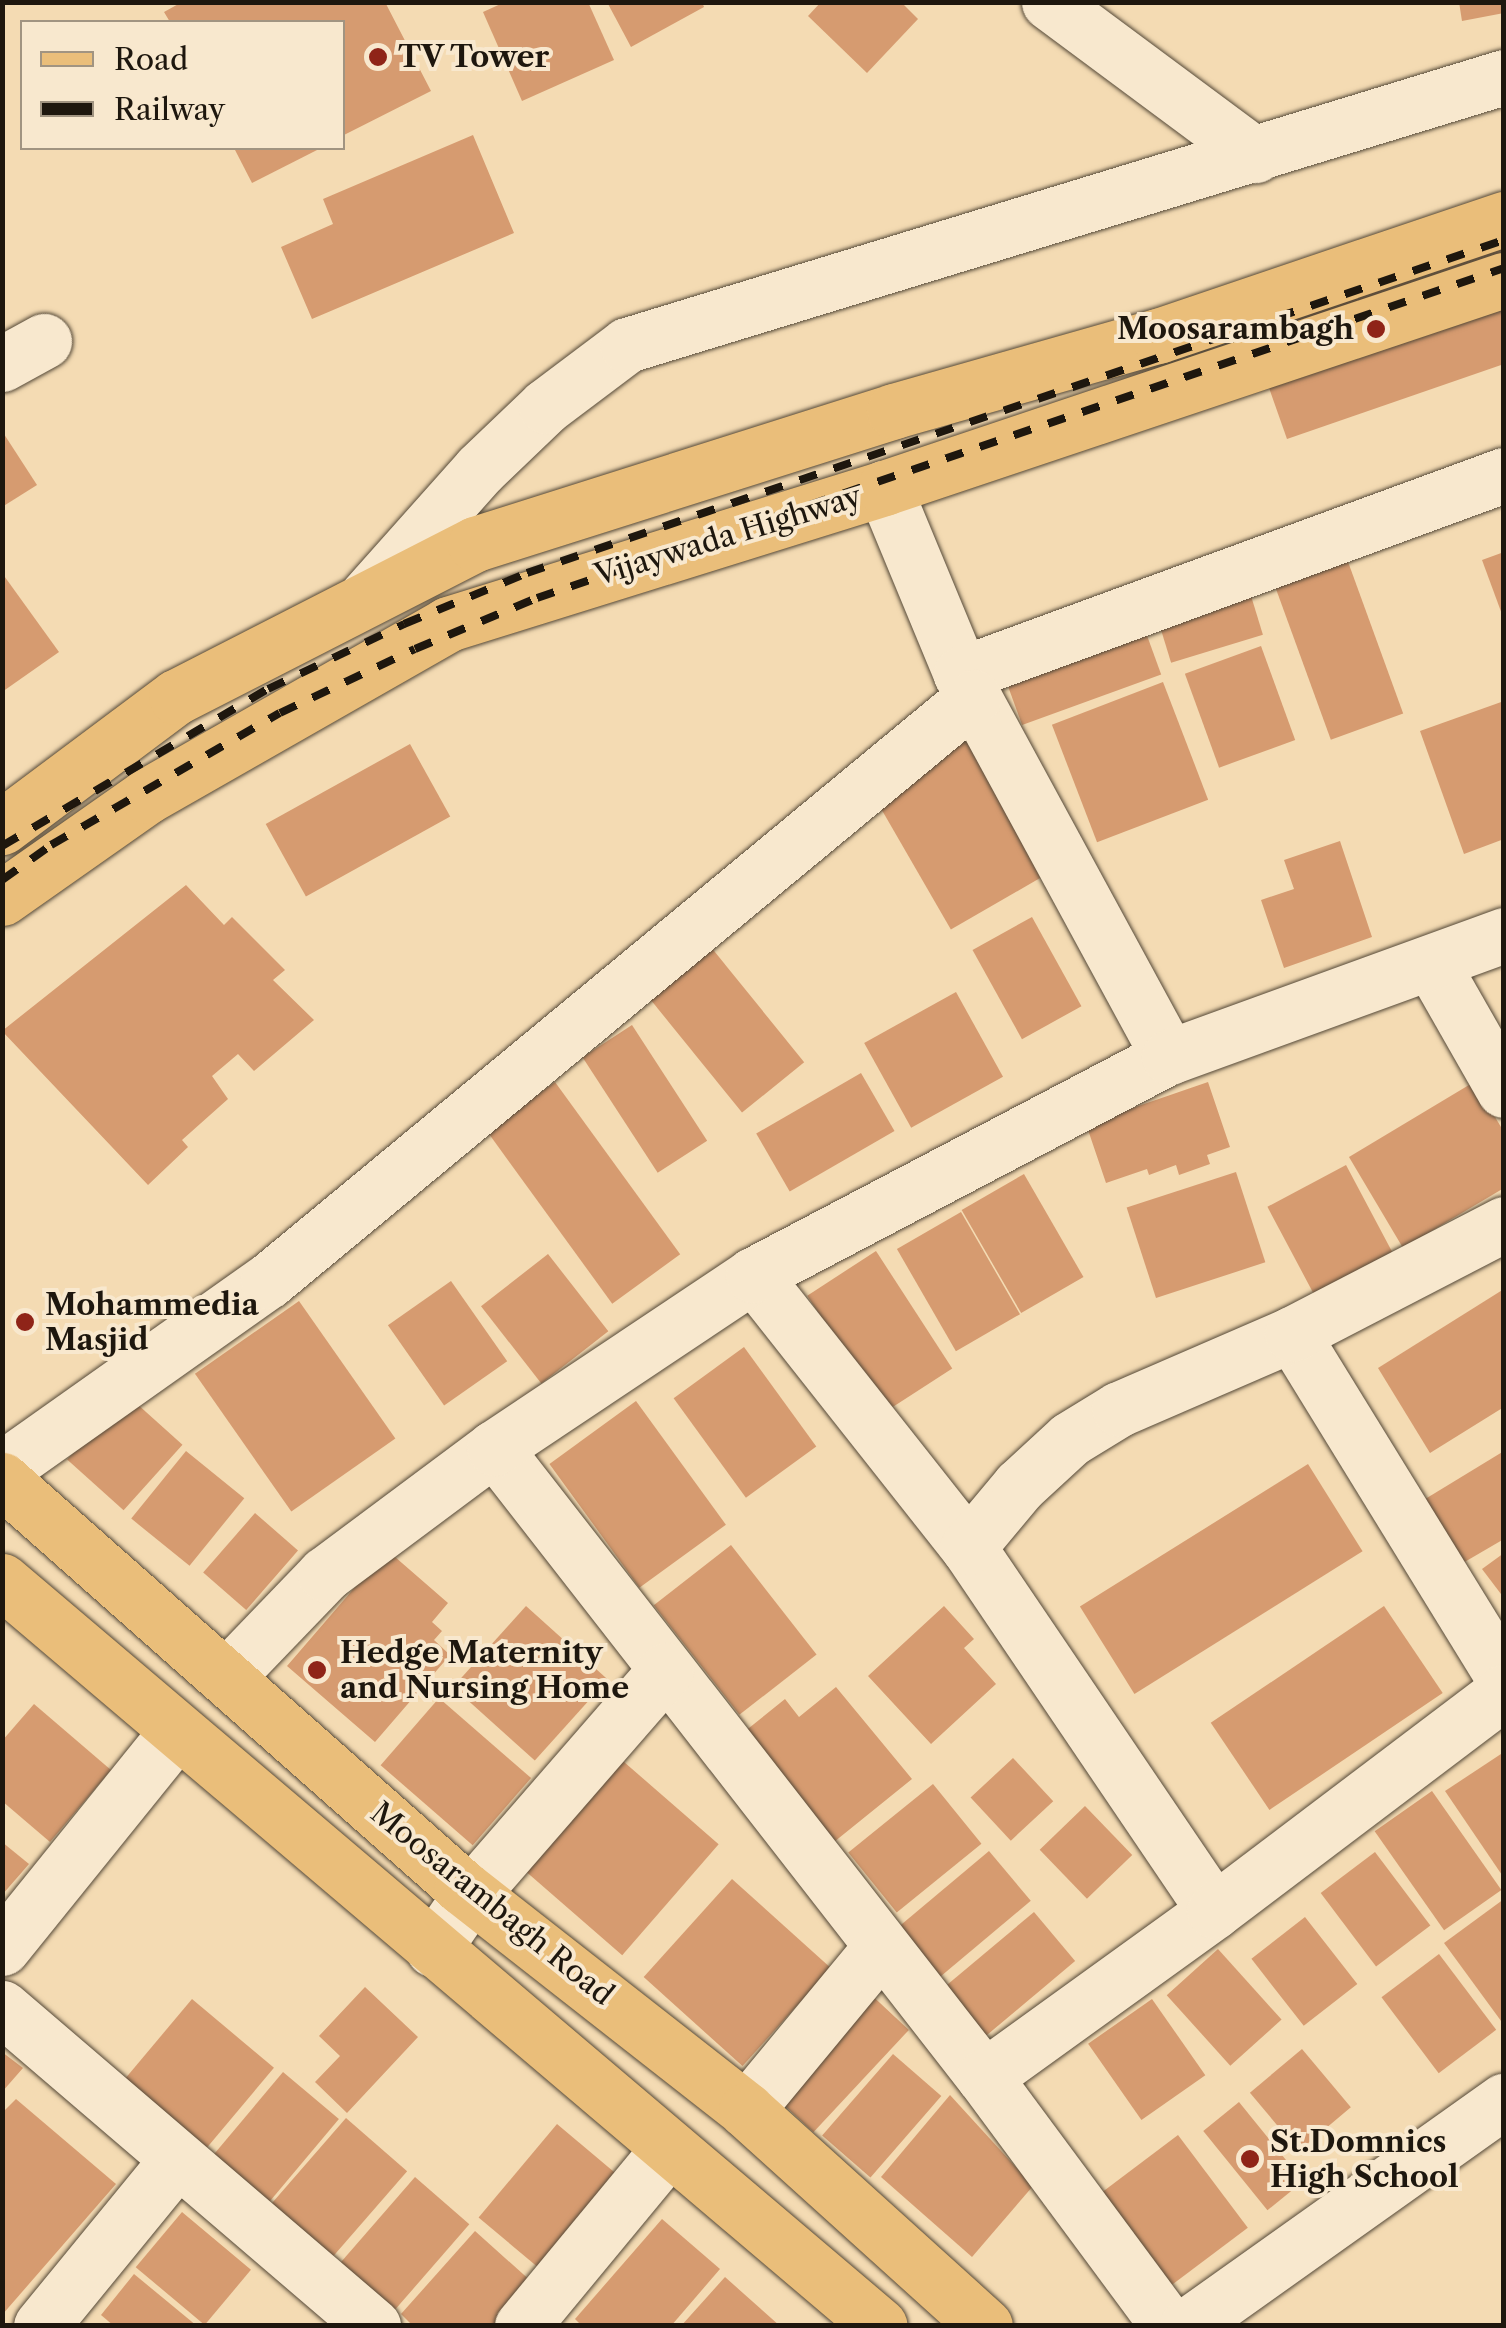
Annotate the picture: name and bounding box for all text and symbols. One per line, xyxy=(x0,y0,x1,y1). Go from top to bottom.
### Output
legend xyxy=(20,20,345,150)
place label: TV Tower xyxy=(398,39,551,75)
text: Road xyxy=(114,41,188,78)
marker: TV Tower xyxy=(367,46,389,68)
text: Railway xyxy=(114,91,225,128)
place label: Moosarambagh xyxy=(1117,311,1354,347)
marker: Moosarambagh xyxy=(1363,316,1389,342)
street label: Vijaywada Highway xyxy=(590,478,866,594)
place label: Mohammedia Masjid xyxy=(45,1287,259,1358)
marker: Mohammedia Masjid xyxy=(14,1311,36,1333)
place label: Hedge Maternity and Nursing Home xyxy=(340,1635,629,1706)
marker: Hedge Maternity and Nursing Home xyxy=(304,1657,330,1683)
street label: Moosarambagh Road xyxy=(363,1795,621,2013)
place label: St.Domnics High School xyxy=(1270,2124,1459,2194)
marker: St.Domnics High School xyxy=(1239,2148,1261,2170)

